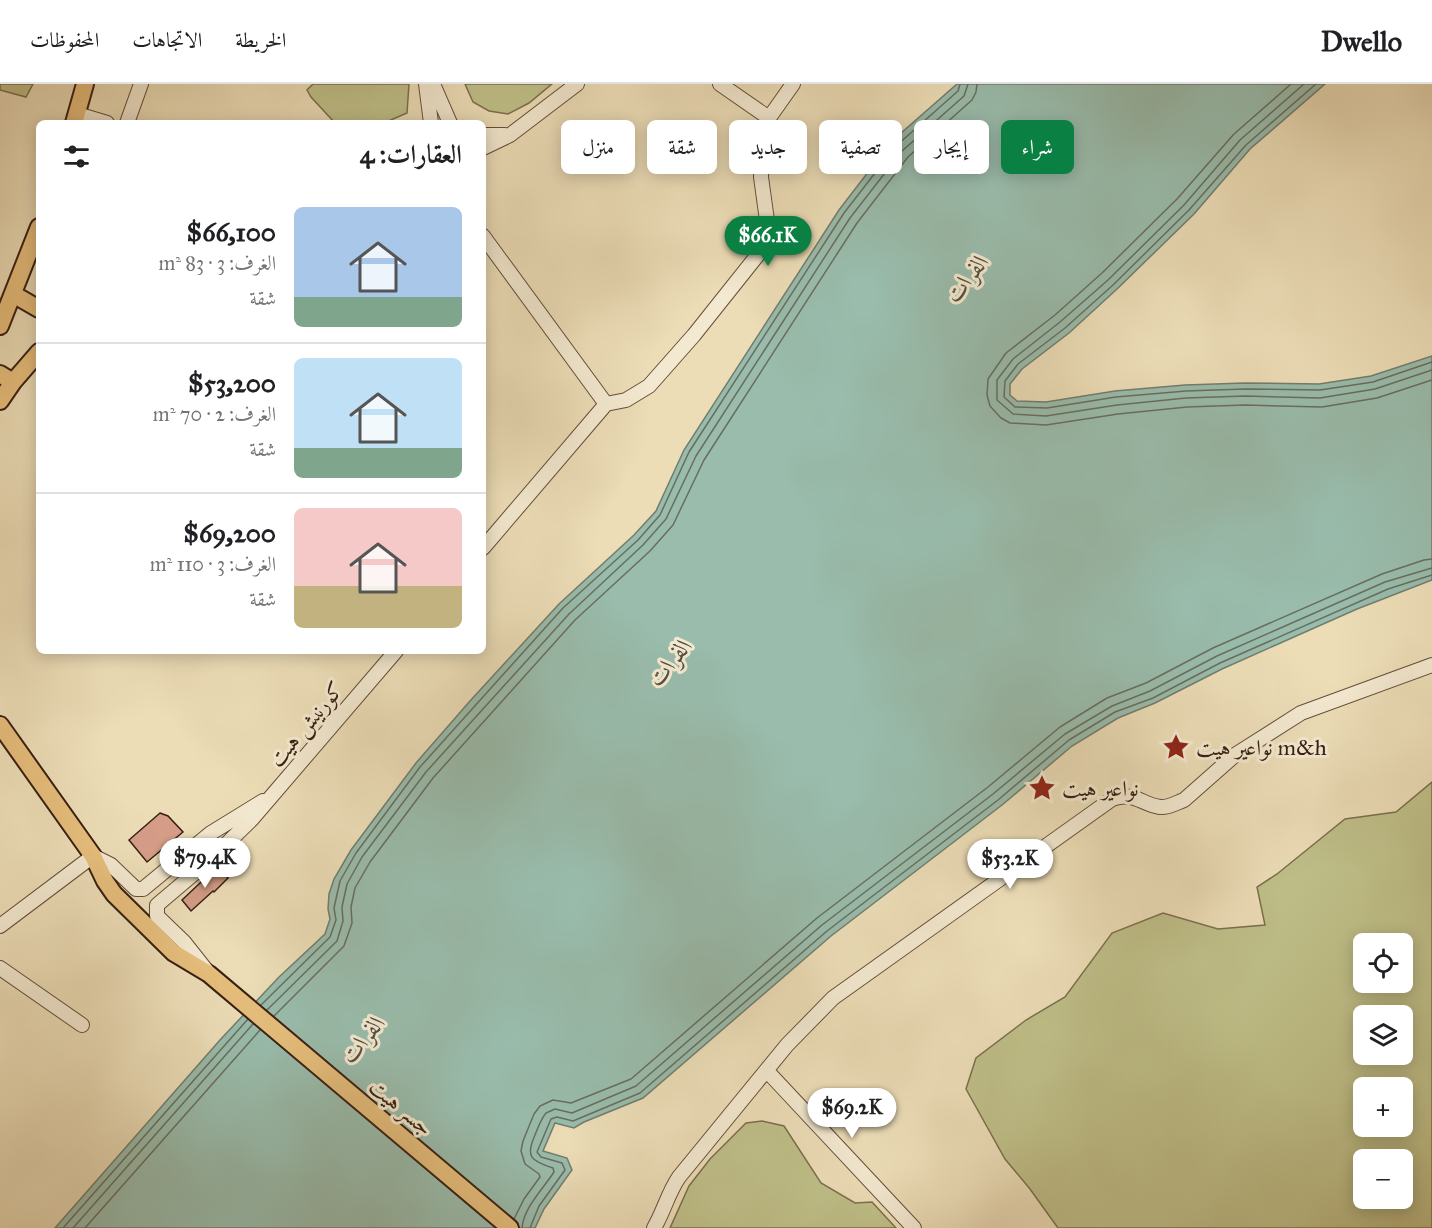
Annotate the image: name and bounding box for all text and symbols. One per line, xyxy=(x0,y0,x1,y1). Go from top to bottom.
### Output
text: Dwello xyxy=(1321,24,1402,59)
text: المحفوظات xyxy=(30,27,99,53)
text: الاتجاهات xyxy=(132,27,202,53)
text: الخريطة xyxy=(235,27,286,53)
chip: منزل xyxy=(561,120,635,174)
chip: شقة xyxy=(647,120,717,174)
chip: جديد xyxy=(729,120,807,174)
chip: تصفية xyxy=(819,120,902,174)
chip: إيجار xyxy=(914,120,989,174)
chip: شراء xyxy=(1001,120,1074,174)
text: العقارات: 4 xyxy=(360,138,462,170)
icon: filters xyxy=(60,140,93,173)
text: $66,100 xyxy=(187,216,276,248)
pin: $66.1K xyxy=(719,216,817,267)
text: $66.1K xyxy=(739,223,797,247)
icon: home xyxy=(342,231,414,303)
water label: الفرات xyxy=(939,247,995,309)
text: الغرف: 3 · 83 m² xyxy=(158,251,276,275)
text: شقة xyxy=(250,286,276,310)
text: $53,200 xyxy=(188,367,276,399)
icon: home xyxy=(342,382,414,454)
text: الغرف: 2 · 70 m² xyxy=(153,402,276,426)
text: شقة xyxy=(250,437,276,461)
text: $69,200 xyxy=(183,517,276,549)
icon: home xyxy=(342,532,414,604)
text: الغرف: 3 · 110 m² xyxy=(150,552,276,576)
text: شقة xyxy=(250,587,276,611)
water label: الفرات xyxy=(641,632,699,692)
street label: كورنيش هيت xyxy=(262,676,351,774)
place icon: نواعير هيت m&h xyxy=(1161,732,1191,762)
place label: نواعير هيت m&h xyxy=(1196,734,1327,761)
place icon: نواعير هيت xyxy=(1027,773,1057,803)
place label: نواعير هيت xyxy=(1062,775,1139,802)
pin: $79.4K xyxy=(156,838,254,889)
pin: $53.2K xyxy=(961,839,1059,890)
text: $79.4K xyxy=(173,845,237,869)
text: $53.2K xyxy=(981,846,1039,870)
map controls xyxy=(1353,933,1413,1209)
button: locate xyxy=(1353,933,1413,993)
button: layers xyxy=(1353,1005,1413,1065)
water label: الفرات xyxy=(334,1009,392,1069)
street label: جسر هيت xyxy=(363,1073,438,1142)
button: + xyxy=(1353,1077,1413,1137)
pin: $69.2K xyxy=(803,1088,901,1139)
text: $69.2K xyxy=(821,1095,883,1119)
button: − xyxy=(1353,1149,1413,1209)

